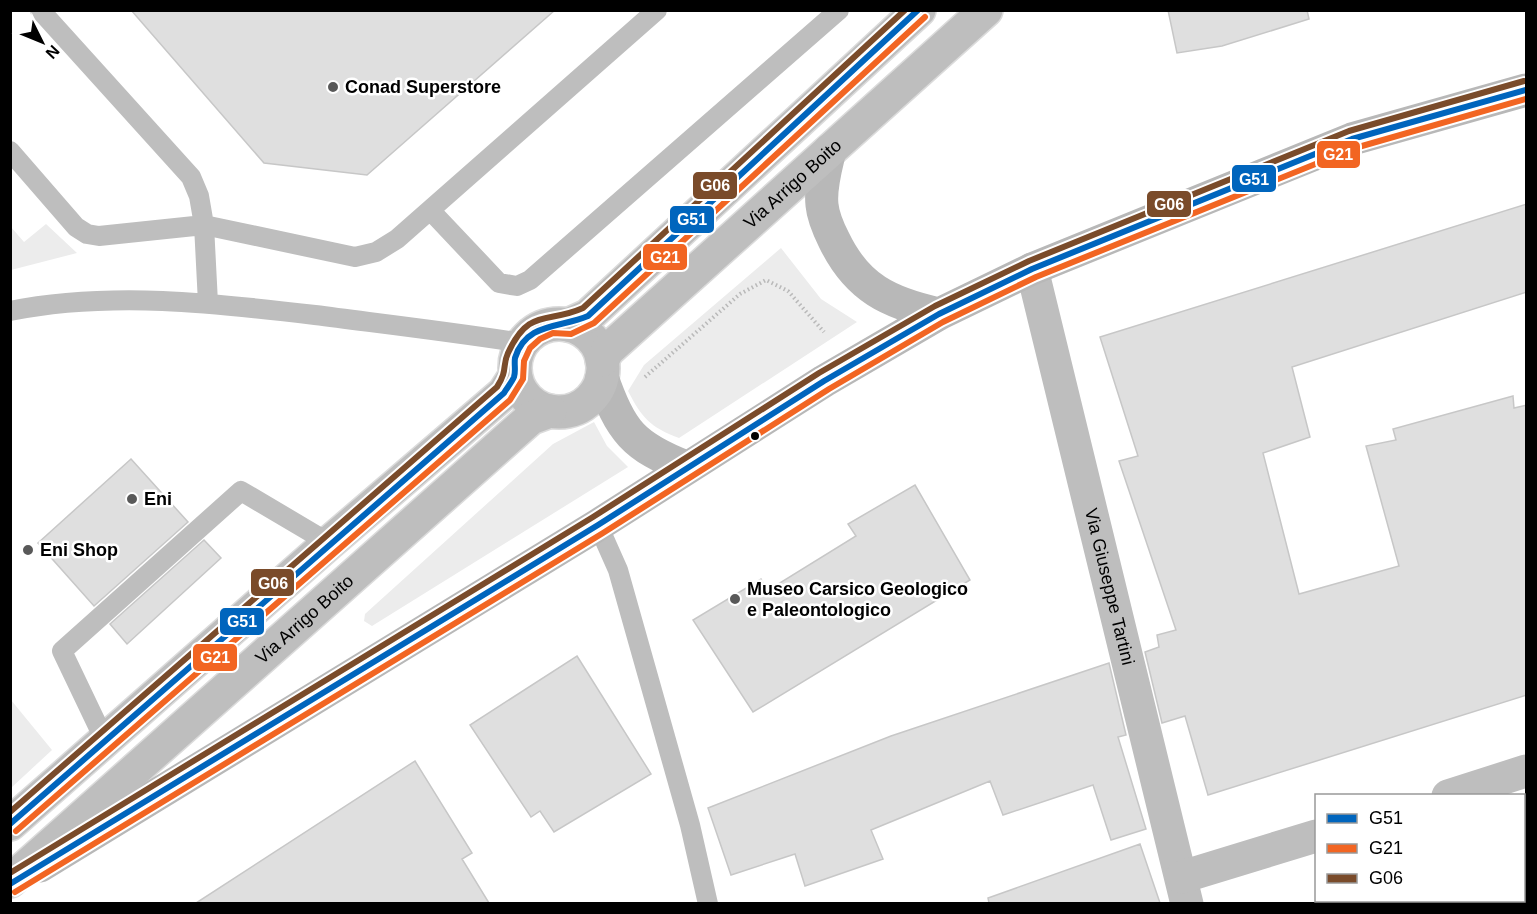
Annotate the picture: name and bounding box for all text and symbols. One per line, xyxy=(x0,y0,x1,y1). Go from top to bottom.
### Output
north arrow xyxy=(12,12,72,72)
text: N xyxy=(42,42,63,62)
place label: Conad Superstore xyxy=(345,77,501,97)
marker: Conad Superstore xyxy=(326,80,340,94)
street label: Via Arrigo Boito xyxy=(740,135,845,233)
line badge: G21 xyxy=(1316,140,1361,169)
text: G21 xyxy=(1323,146,1353,163)
line badge: G51 xyxy=(1231,164,1277,193)
line badge: G06 xyxy=(692,171,738,200)
text: G51 xyxy=(1239,171,1269,188)
text: G06 xyxy=(700,177,730,194)
line badge: G06 xyxy=(1146,190,1192,218)
text: G06 xyxy=(1154,196,1184,213)
line badge: G51 xyxy=(669,205,715,234)
text: G51 xyxy=(677,211,707,228)
line badge: G21 xyxy=(642,243,688,271)
text: G21 xyxy=(650,249,680,266)
unlabelled marker xyxy=(749,430,761,442)
place label: Eni xyxy=(144,489,172,509)
marker: Eni xyxy=(125,492,139,506)
street label: Via Giuseppe Tartini xyxy=(1081,506,1138,667)
place label: Eni Shop xyxy=(40,540,118,560)
marker: Eni Shop xyxy=(21,543,35,557)
line badge: G06 xyxy=(250,568,295,597)
street label: Via Arrigo Boito xyxy=(252,571,357,668)
text: G06 xyxy=(258,575,288,592)
place label: Museo Carsico Geologico e Paleontologico xyxy=(747,579,968,620)
marker: Museo Carsico Geologico e Paleontologico xyxy=(728,592,742,606)
line badge: G51 xyxy=(219,607,265,636)
text: G51 xyxy=(227,613,257,630)
line badge: G21 xyxy=(192,643,238,672)
text: G21 xyxy=(200,649,230,666)
legend xyxy=(1315,794,1525,902)
text: G51 xyxy=(1369,808,1403,828)
text: G21 xyxy=(1369,838,1403,858)
text: G06 xyxy=(1369,868,1403,888)

